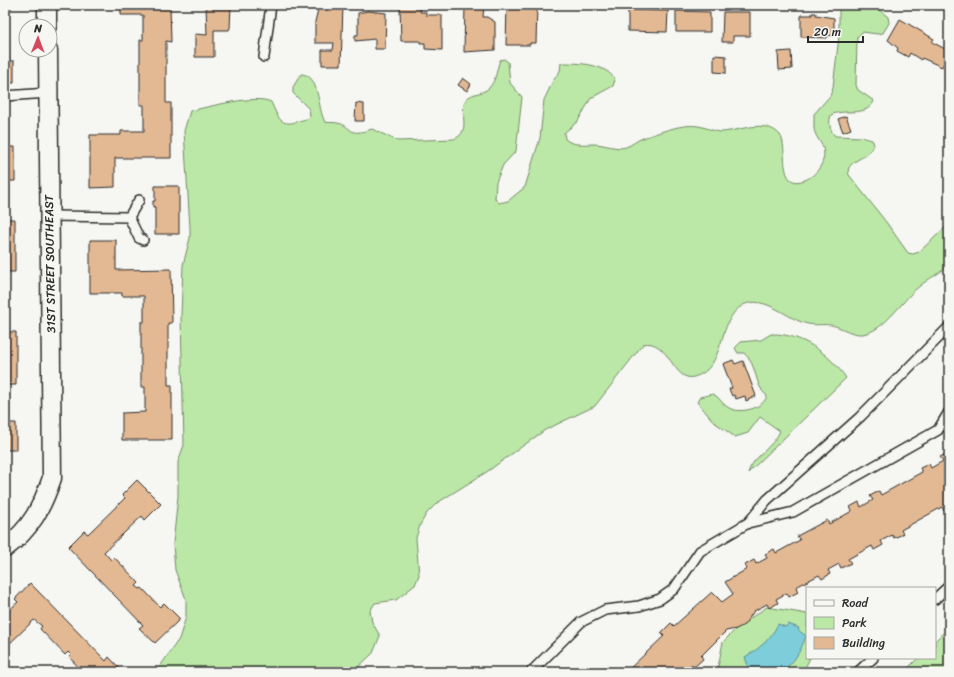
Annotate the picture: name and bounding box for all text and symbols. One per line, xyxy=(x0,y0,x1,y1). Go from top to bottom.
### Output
north arrow xyxy=(18,18,58,58)
scale bar xyxy=(808,18,863,44)
text: N xyxy=(33,19,43,38)
text: 20 m xyxy=(814,21,841,43)
street label: 31ST STREET SOUTHEAST xyxy=(38,194,62,333)
legend xyxy=(806,587,936,659)
text: Road xyxy=(842,592,869,614)
text: Park xyxy=(842,612,867,634)
text: Building xyxy=(842,632,885,654)

